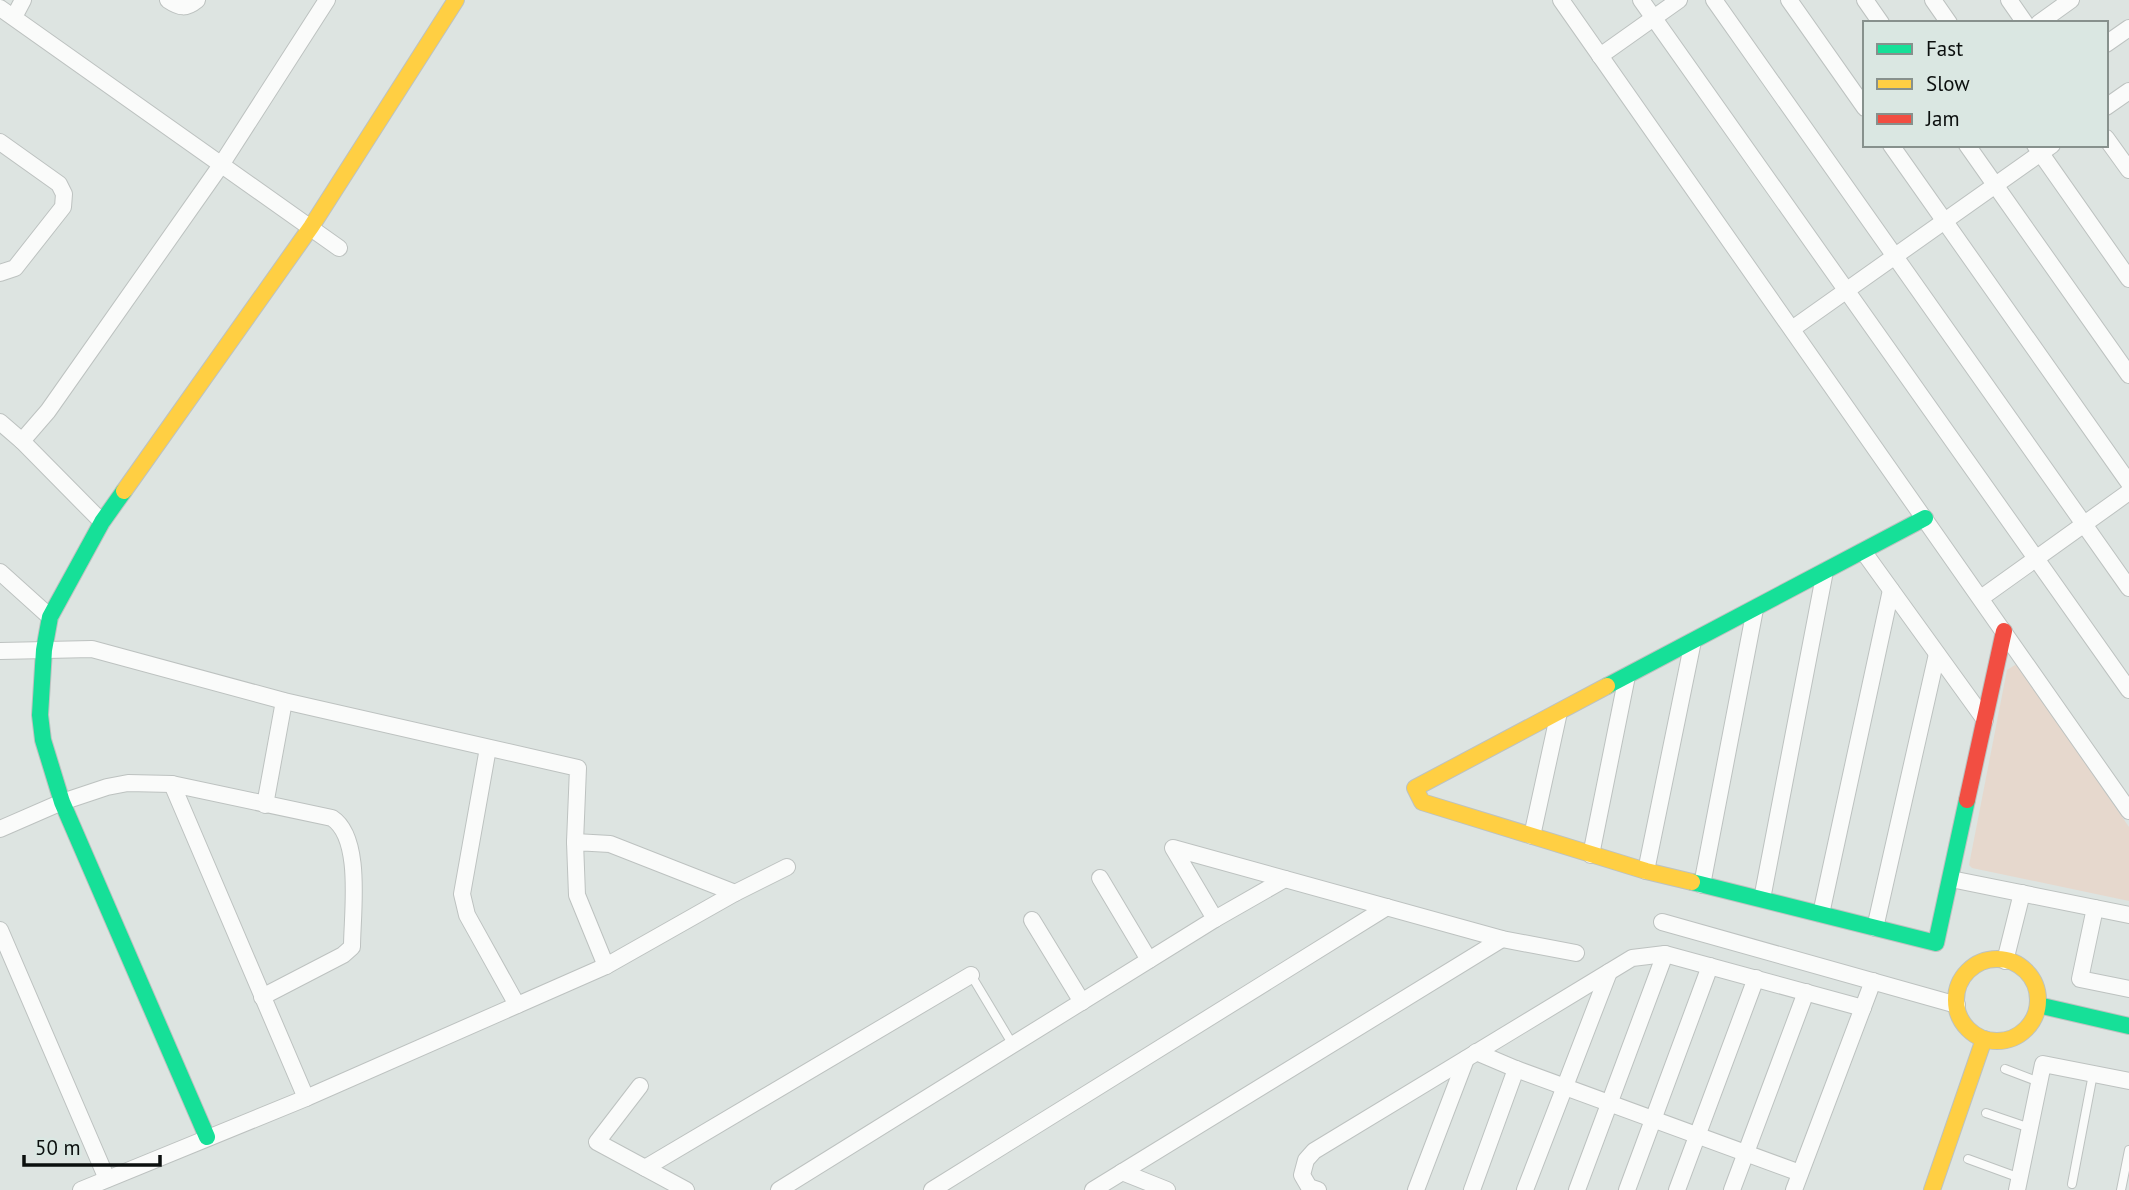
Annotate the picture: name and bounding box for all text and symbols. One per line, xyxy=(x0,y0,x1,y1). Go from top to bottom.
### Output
legend xyxy=(1863,21,2108,147)
text: Fast xyxy=(1926,35,1963,62)
text: Slow xyxy=(1926,70,1970,97)
text: Jam xyxy=(1925,105,1960,132)
scale bar xyxy=(24,1124,161,1168)
text: 50 m xyxy=(35,1134,81,1161)

